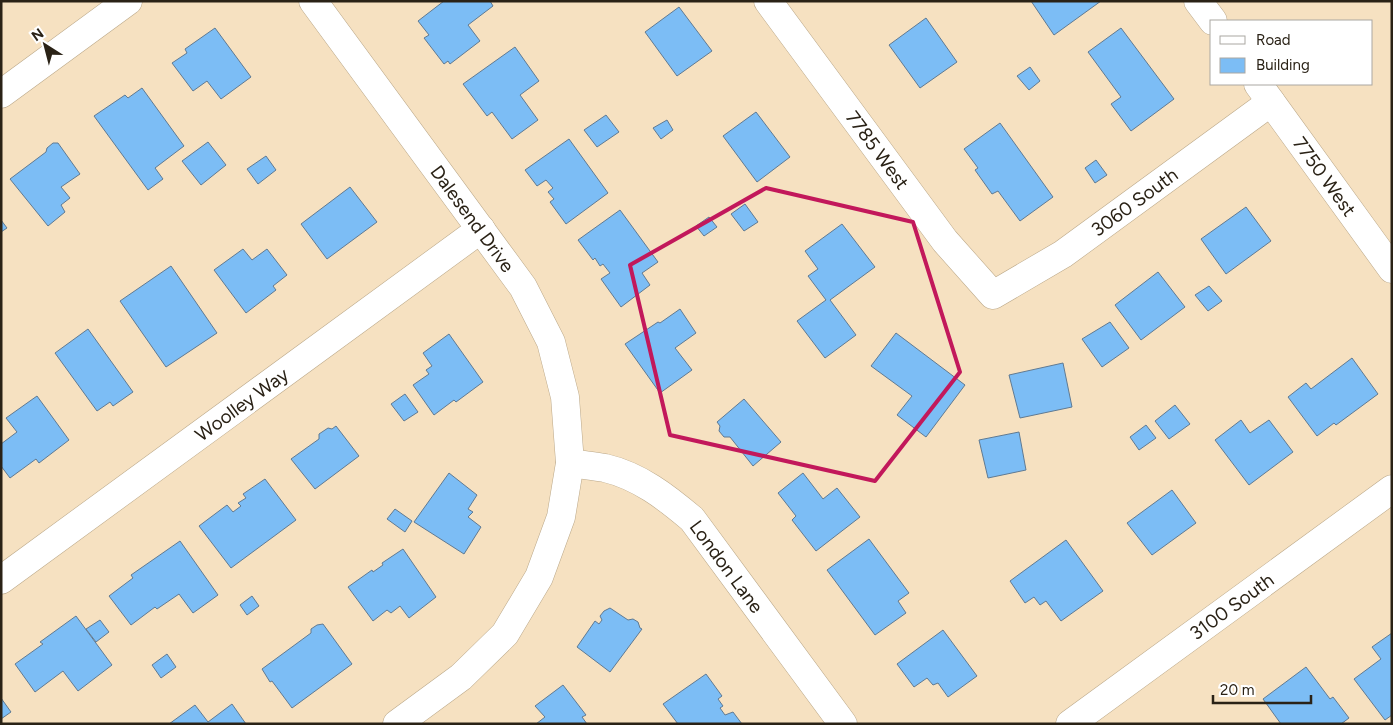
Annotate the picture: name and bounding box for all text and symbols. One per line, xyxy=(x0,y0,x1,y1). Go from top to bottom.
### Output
north arrow xyxy=(20,20,70,70)
legend xyxy=(1210,20,1373,85)
text: N xyxy=(28,25,47,45)
text: Road xyxy=(1256,31,1291,49)
text: Building xyxy=(1256,56,1310,74)
street label: 7785 West xyxy=(841,106,914,194)
street label: 7750 West xyxy=(1288,133,1361,221)
street label: Dalesend Drive xyxy=(426,161,519,277)
street label: 3060 South xyxy=(1087,163,1182,241)
street label: Woolley Way xyxy=(191,363,293,446)
street label: London Lane xyxy=(685,516,768,618)
street label: 3100 South xyxy=(1185,568,1278,645)
scale bar xyxy=(1213,672,1310,704)
text: 20 m xyxy=(1220,681,1254,699)

